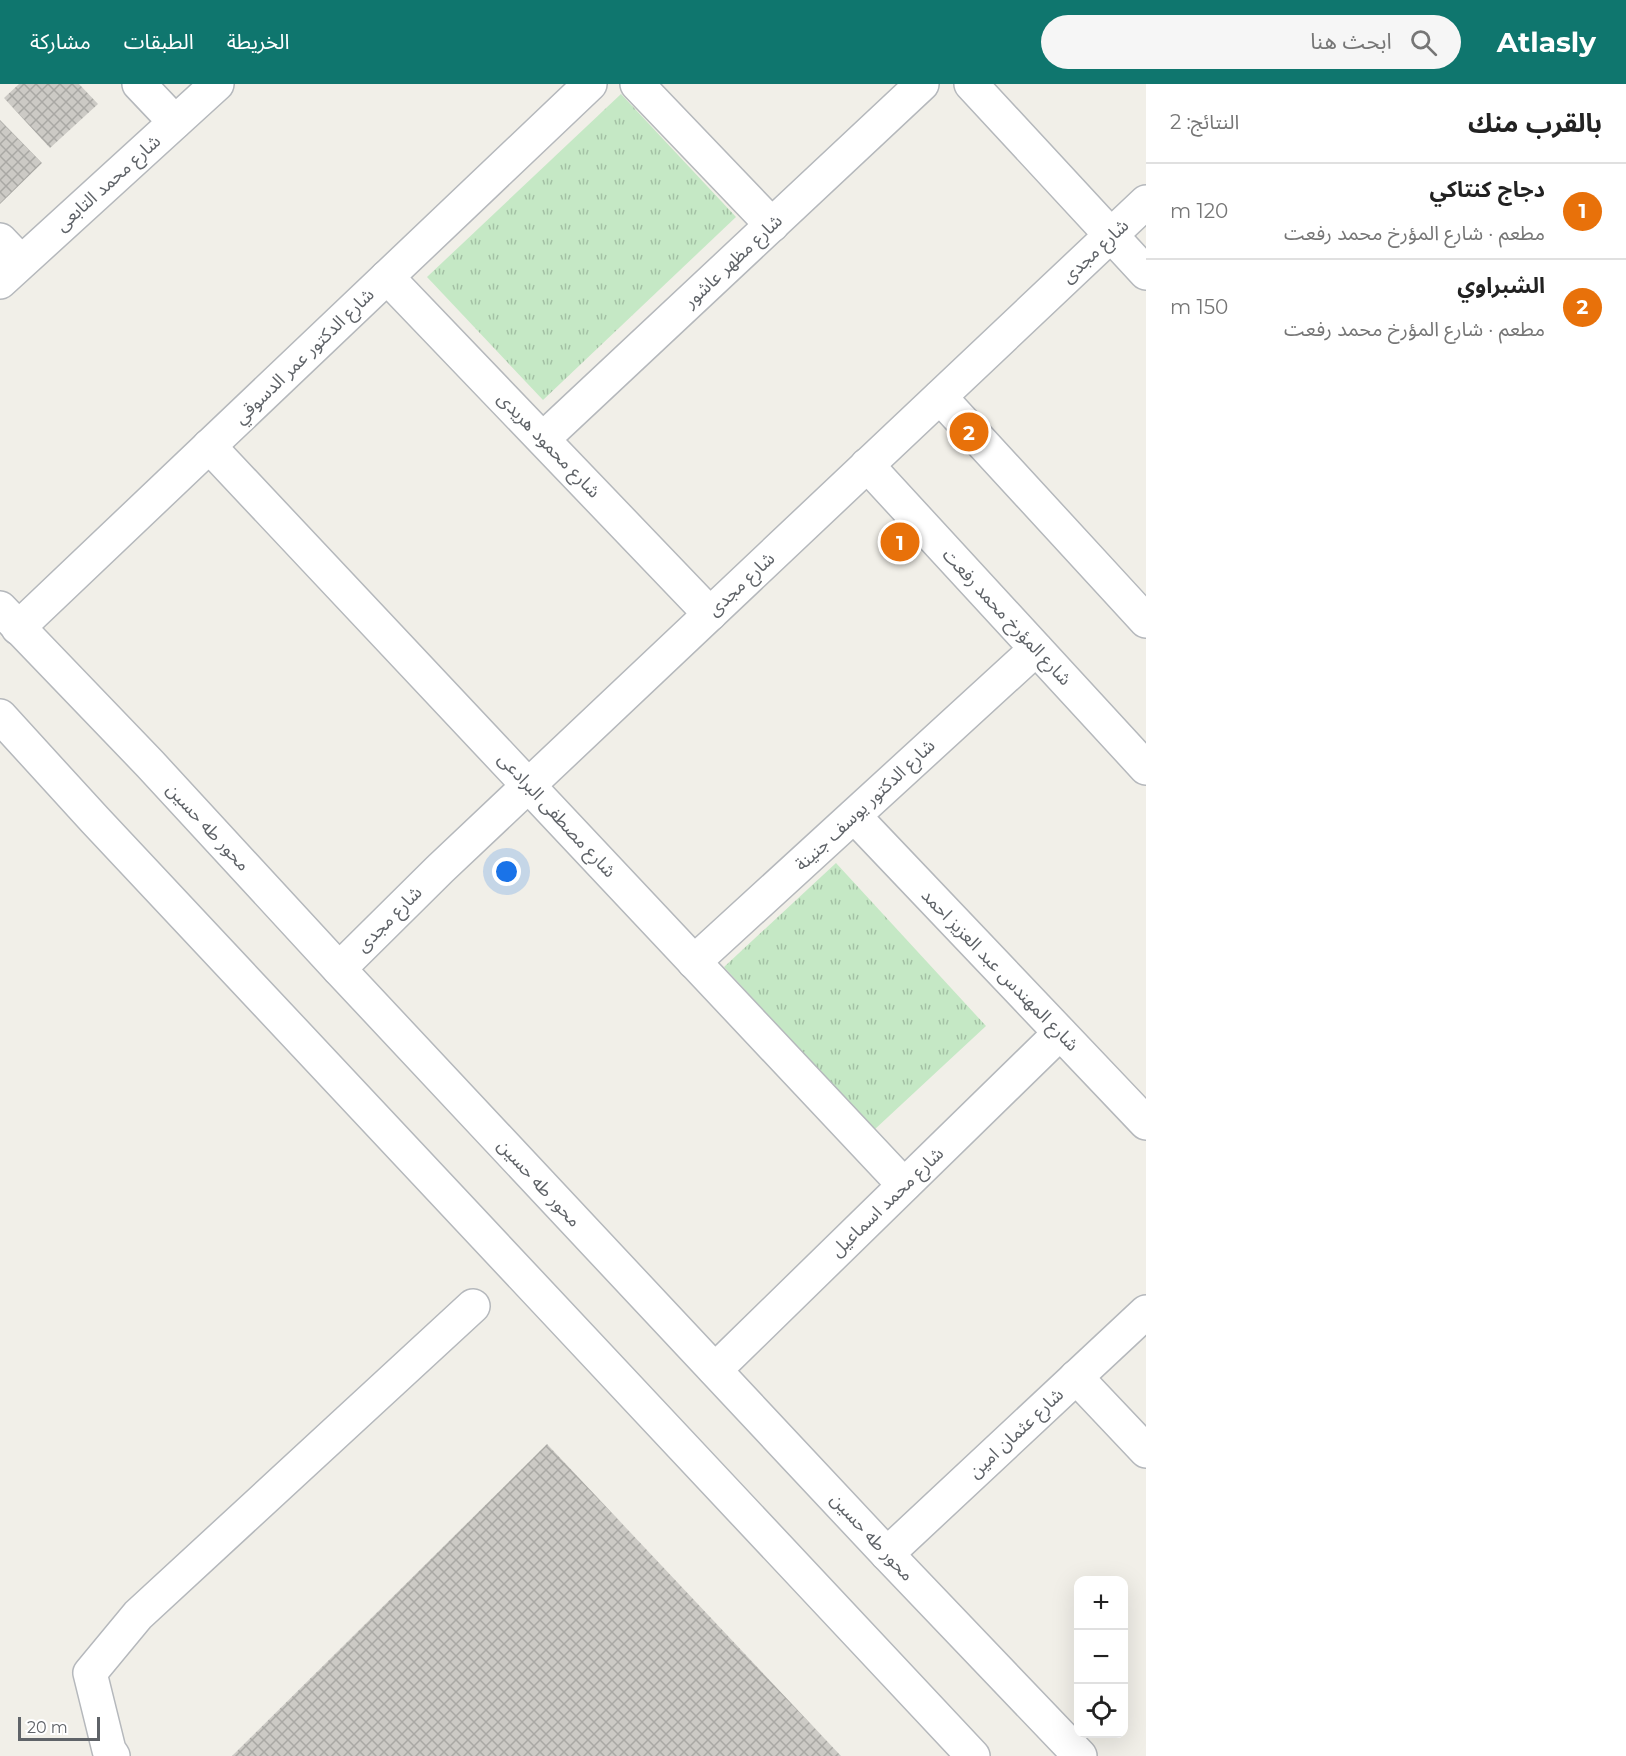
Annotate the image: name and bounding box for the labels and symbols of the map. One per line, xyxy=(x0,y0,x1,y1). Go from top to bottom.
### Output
street label: شارع محمد التابعى xyxy=(51,130,167,238)
street label: شارع مظهر عاشور xyxy=(679,210,789,315)
street label: شارع مجدى xyxy=(1057,214,1135,290)
street label: شارع الدكتور عمر الدسوقي xyxy=(229,283,381,431)
street label: شارع محمود هريدى xyxy=(491,388,605,505)
pin: 2 xyxy=(950,410,988,454)
pin: 1 xyxy=(880,520,920,564)
street label: شارع المؤرخ محمد رفعت xyxy=(936,544,1076,692)
street label: شارع مجدى xyxy=(703,547,781,623)
street label: شارع الدكتور يوسف جنينة xyxy=(791,734,942,878)
street label: شارع مصطفى البرادعى xyxy=(491,748,621,884)
street label: محور طه حسين xyxy=(162,778,254,876)
your location xyxy=(492,857,521,886)
street label: شارع مجدى xyxy=(352,882,429,959)
street label: شارع المهندس عبد العزيز احمد xyxy=(915,884,1083,1058)
street label: محور طه حسين xyxy=(493,1134,585,1232)
street label: شارع محمد اسماعيل xyxy=(826,1143,950,1264)
street label: شارع عثمان امين xyxy=(964,1383,1070,1485)
street label: محور طه حسين xyxy=(826,1488,918,1586)
scale bar xyxy=(18,1714,100,1742)

